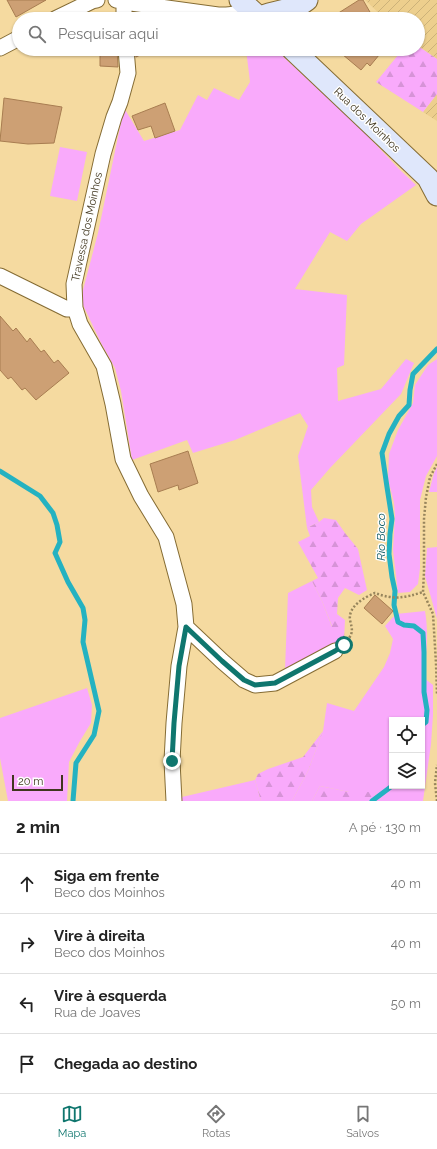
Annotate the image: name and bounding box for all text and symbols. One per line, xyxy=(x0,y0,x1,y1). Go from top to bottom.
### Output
search box xyxy=(12,12,425,56)
icon: search xyxy=(26,23,48,45)
text: Pesquisar aqui xyxy=(58,25,158,43)
street label: Rua dos Moinhos xyxy=(331,85,403,155)
street label: Travessa dos Moinhos xyxy=(69,171,105,283)
water label: Rio Boco xyxy=(374,513,388,561)
route start xyxy=(335,636,353,654)
map controls xyxy=(389,717,425,789)
button: locate xyxy=(389,717,425,753)
route end xyxy=(163,752,181,770)
button: layers xyxy=(389,753,425,789)
scale bar xyxy=(12,773,63,792)
text: 20 m xyxy=(18,775,43,788)
text: 2 min xyxy=(16,817,60,837)
text: A pé · 130 m xyxy=(349,820,421,835)
text: Siga em frente xyxy=(54,867,159,885)
icon: ahead xyxy=(16,873,38,895)
text: 40 m xyxy=(391,876,421,891)
text: Beco dos Moinhos xyxy=(54,885,165,900)
text: Vire à direita xyxy=(54,927,145,945)
icon: right xyxy=(16,933,38,955)
text: 40 m xyxy=(391,936,421,951)
text: Beco dos Moinhos xyxy=(54,945,165,960)
text: Vire à esquerda xyxy=(54,987,167,1005)
icon: left xyxy=(16,993,38,1015)
text: 50 m xyxy=(391,996,421,1011)
text: Rua de Joaves xyxy=(54,1005,141,1020)
icon: arrive xyxy=(16,1053,38,1075)
text: Chegada ao destino xyxy=(54,1055,197,1073)
tab: Mapa xyxy=(58,1103,86,1140)
tab: Rotas xyxy=(202,1103,230,1140)
tab: Salvos xyxy=(346,1103,379,1140)

